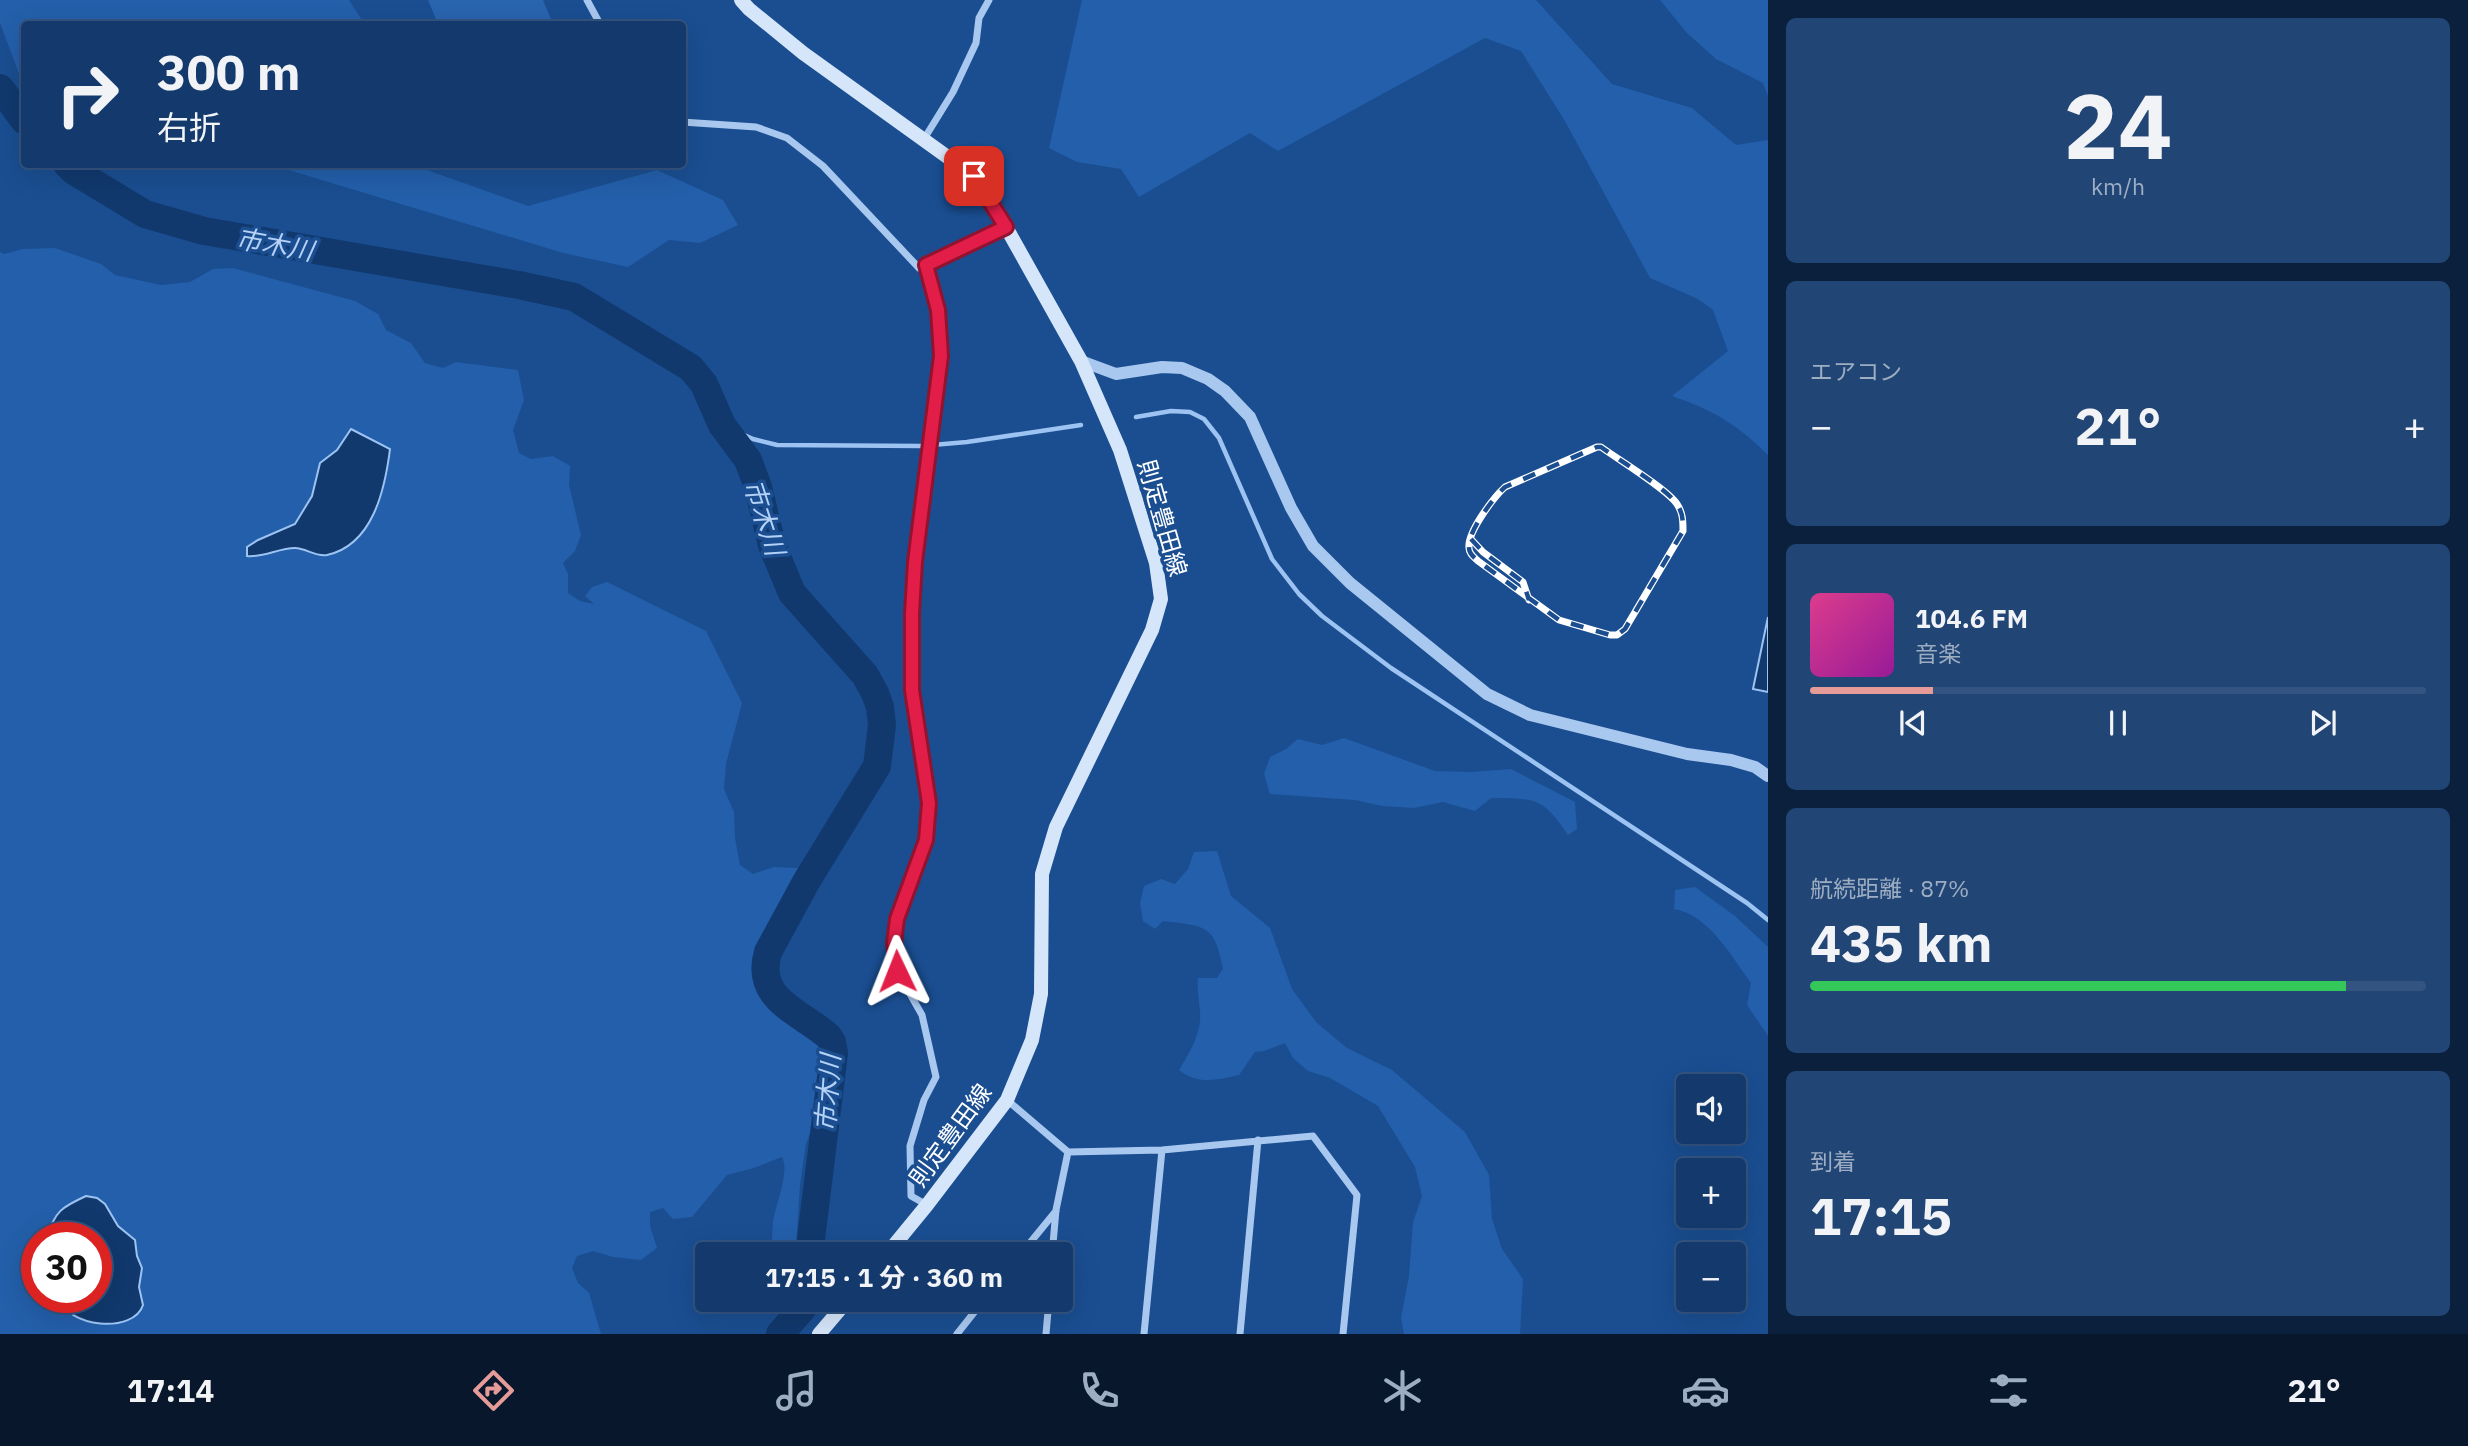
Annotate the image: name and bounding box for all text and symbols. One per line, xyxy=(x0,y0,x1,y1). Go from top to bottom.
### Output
text: 300 m xyxy=(157,40,301,103)
icon: right xyxy=(42,49,133,140)
text: 24 xyxy=(2063,66,2173,184)
text: 右折 xyxy=(157,106,221,148)
pin xyxy=(944,146,1004,206)
icon: arrive xyxy=(955,157,993,195)
text: km/h xyxy=(2091,171,2145,201)
water label: 市木川 xyxy=(234,220,319,268)
text: エアコン xyxy=(1810,356,1902,386)
text: 21° xyxy=(2075,392,2161,459)
text: − xyxy=(1810,401,1833,450)
text: + xyxy=(2403,401,2426,450)
street label: 則定豊田線 xyxy=(1131,456,1195,580)
water label: 市木川 xyxy=(737,475,794,562)
text: 104.6 FM xyxy=(1915,601,2028,635)
text: 音楽 xyxy=(1915,638,1961,668)
icon: previous xyxy=(1894,704,1932,742)
icon: pause xyxy=(2099,704,2137,742)
icon: next xyxy=(2304,704,2342,742)
text: 航続距離 · 87% xyxy=(1810,873,1969,903)
text: 435 km xyxy=(1810,909,1992,976)
position arrow xyxy=(860,934,934,1008)
water label: 市木川 xyxy=(807,1050,847,1133)
map controls xyxy=(1676,1074,1746,1312)
button: sound xyxy=(1676,1074,1746,1144)
street label: 則定豊田線 xyxy=(902,1077,998,1193)
text: 到着 xyxy=(1810,1146,1856,1176)
button: + xyxy=(1676,1158,1746,1228)
text: 17:15 xyxy=(1810,1182,1952,1249)
speed limit sign: 30 xyxy=(21,1222,112,1313)
button: − xyxy=(1676,1242,1746,1312)
text: 17:15 · 1 分 · 360 m xyxy=(765,1260,1003,1294)
icon: directions xyxy=(469,1366,518,1415)
icon: music xyxy=(772,1366,821,1415)
icon: phone xyxy=(1075,1366,1124,1415)
icon: climate xyxy=(1378,1366,1427,1415)
icon: car xyxy=(1681,1366,1730,1415)
icon: filters xyxy=(1984,1366,2033,1415)
text: 17:14 xyxy=(127,1369,214,1411)
text: 21° xyxy=(2287,1369,2341,1411)

